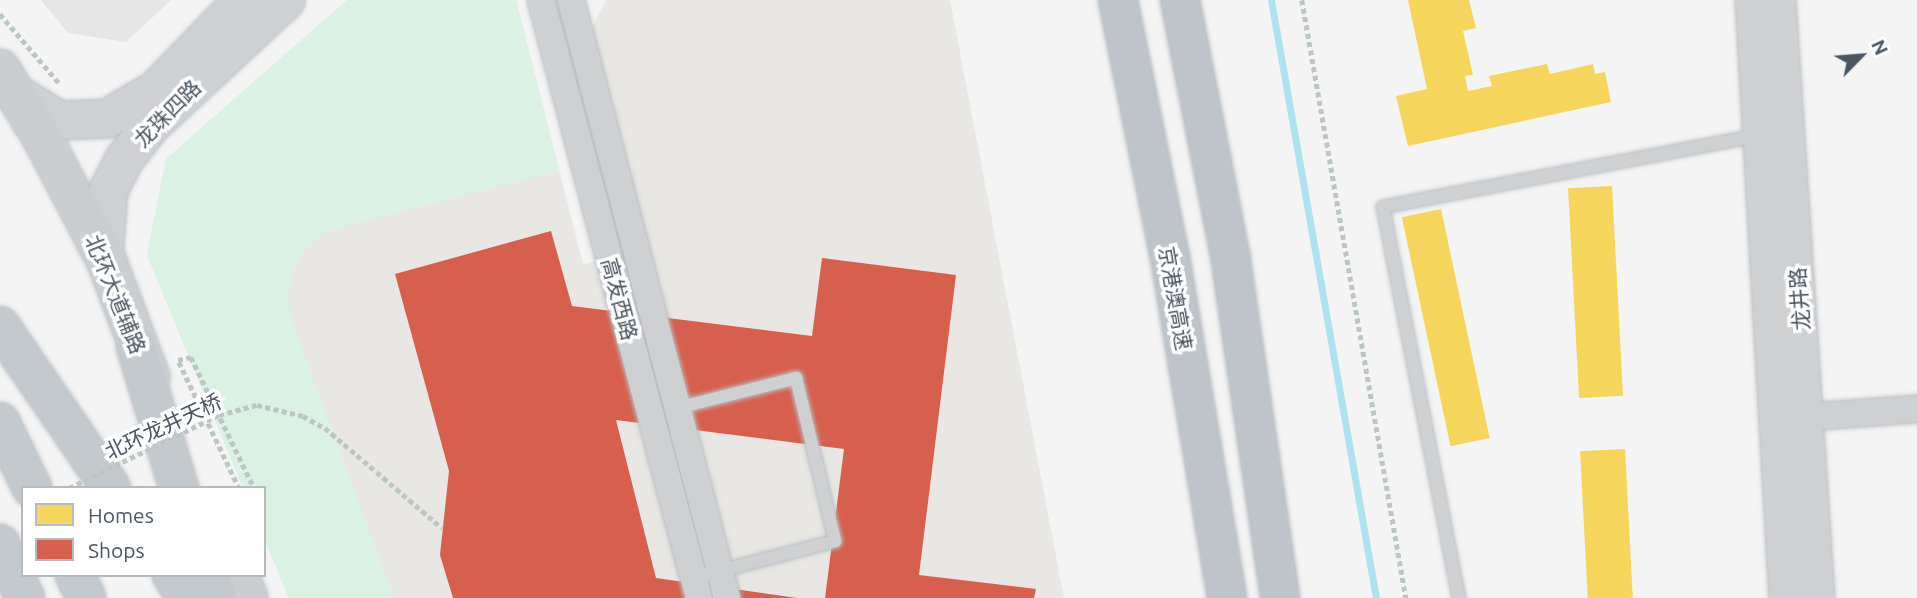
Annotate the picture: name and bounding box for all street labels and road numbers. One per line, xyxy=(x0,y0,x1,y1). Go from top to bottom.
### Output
street label: 龙珠四路 xyxy=(128,74,206,152)
street label: 北环大道辅路 xyxy=(81,231,151,357)
street label: 京港澳高速 xyxy=(1154,244,1198,352)
street label: 高发西路 xyxy=(597,255,643,343)
street label: 龙井路 xyxy=(1784,267,1814,331)
street label: 北环龙井天桥 xyxy=(101,388,225,464)

